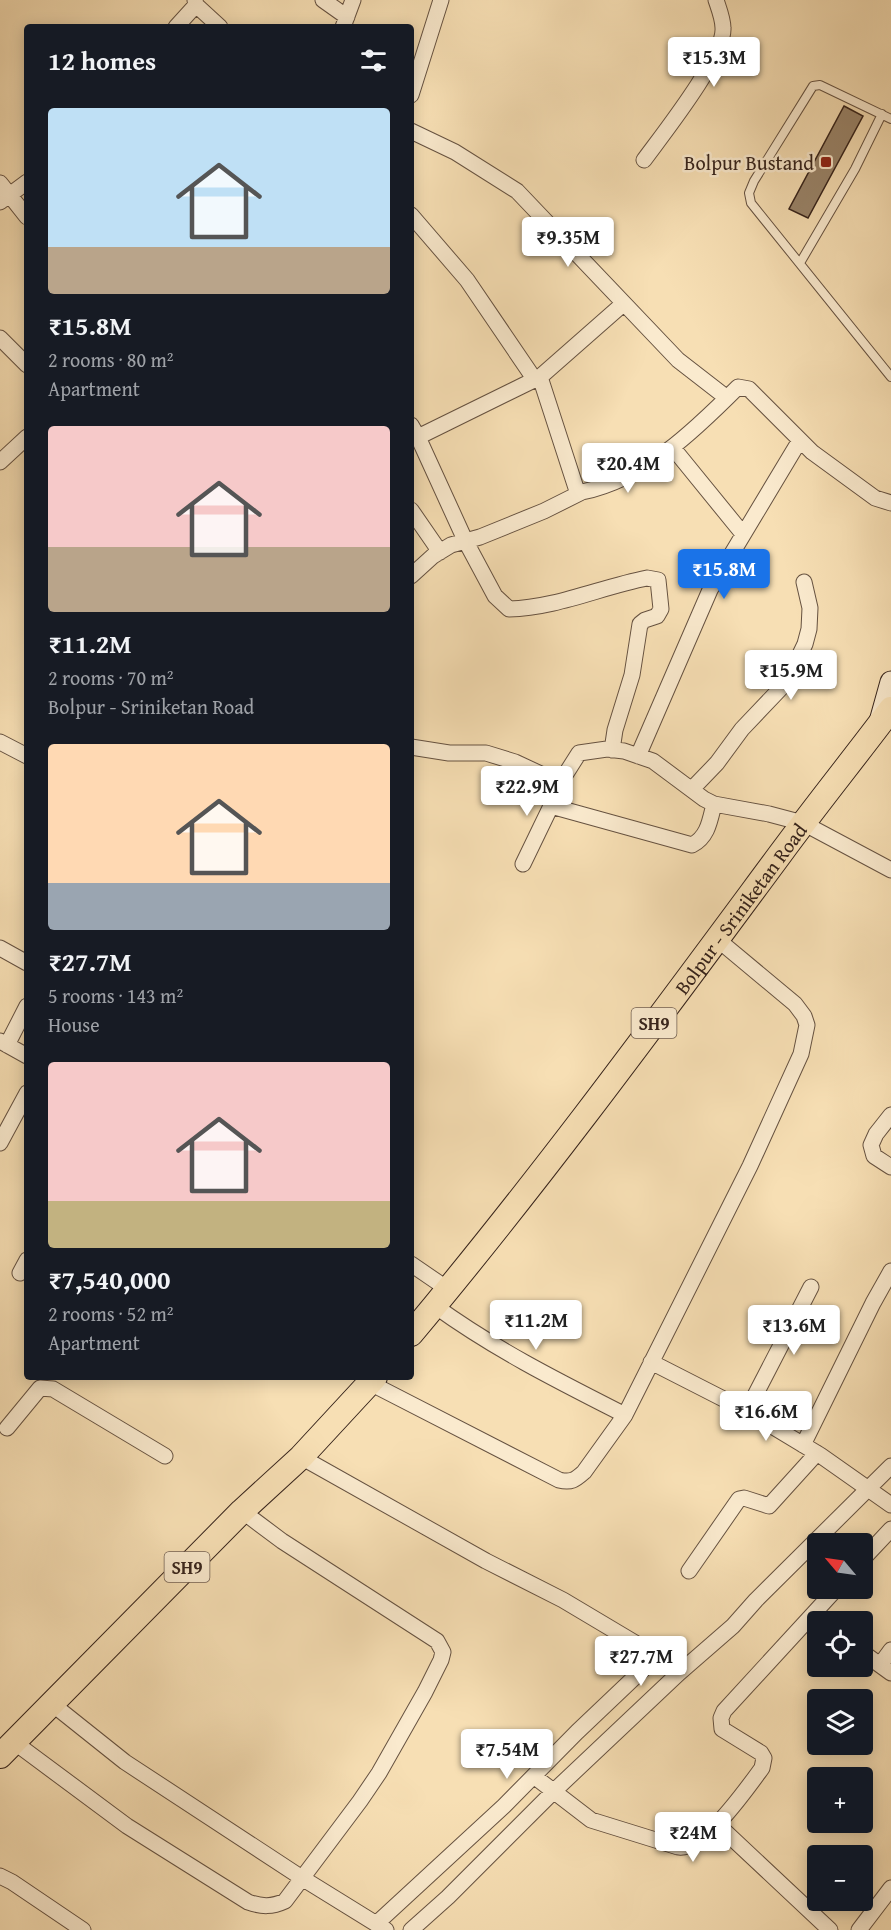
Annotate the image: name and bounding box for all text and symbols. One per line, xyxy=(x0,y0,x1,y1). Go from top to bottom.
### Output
pin: ₹15.3M xyxy=(665,37,763,88)
text: 12 homes xyxy=(48,41,156,80)
text: ₹15.3M xyxy=(682,42,746,71)
icon: filters xyxy=(357,44,390,77)
icon: home xyxy=(165,147,273,255)
place label: Bolpur Bustand xyxy=(684,148,814,177)
marker: Bolpur Bustand xyxy=(819,155,833,169)
pin: ₹9.35M xyxy=(519,217,617,268)
text: ₹9.35M xyxy=(536,222,600,251)
text: ₹15.8M xyxy=(48,306,132,345)
text: 2 rooms · 80 m² xyxy=(48,345,174,374)
text: Apartment xyxy=(48,374,140,403)
pin: ₹20.4M xyxy=(579,443,677,494)
text: ₹20.4M xyxy=(596,448,660,477)
icon: home xyxy=(165,465,273,573)
pin: ₹15.8M xyxy=(675,549,773,600)
text: ₹15.8M xyxy=(692,554,756,583)
text: ₹11.2M xyxy=(48,624,132,663)
pin: ₹15.9M xyxy=(742,650,840,701)
text: ₹15.9M xyxy=(759,655,823,684)
text: 2 rooms · 70 m² xyxy=(48,663,174,692)
text: Bolpur - Sriniketan Road xyxy=(48,692,254,721)
pin: ₹22.9M xyxy=(478,766,576,817)
text: ₹22.9M xyxy=(495,771,559,800)
icon: home xyxy=(165,783,273,891)
street label: Bolpur - Sriniketan Road xyxy=(667,816,813,1000)
text: ₹27.7M xyxy=(48,942,132,981)
text: 5 rooms · 143 m² xyxy=(48,981,183,1010)
road number: SH9 xyxy=(632,1008,676,1038)
text: House xyxy=(48,1010,100,1039)
icon: home xyxy=(165,1101,273,1209)
text: ₹7,540,000 xyxy=(48,1260,170,1299)
text: 2 rooms · 52 m² xyxy=(48,1299,174,1328)
pin: ₹11.2M xyxy=(487,1300,585,1351)
text: ₹11.2M xyxy=(504,1305,568,1334)
pin: ₹13.6M xyxy=(745,1305,843,1356)
text: ₹13.6M xyxy=(762,1310,826,1339)
text: Apartment xyxy=(48,1328,140,1357)
pin: ₹16.6M xyxy=(717,1391,815,1442)
text: ₹16.6M xyxy=(734,1396,798,1425)
north arrow xyxy=(807,1533,873,1599)
map controls xyxy=(807,1533,873,1911)
road number: SH9 xyxy=(164,1552,210,1582)
button: locate xyxy=(807,1611,873,1677)
pin: ₹27.7M xyxy=(592,1636,690,1687)
text: ₹27.7M xyxy=(609,1641,673,1670)
button: layers xyxy=(807,1689,873,1755)
pin: ₹7.54M xyxy=(458,1729,556,1780)
text: ₹7.54M xyxy=(475,1734,539,1763)
button: + xyxy=(807,1767,873,1833)
pin: ₹24M xyxy=(657,1812,729,1863)
text: ₹24M xyxy=(669,1817,717,1846)
button: − xyxy=(807,1845,873,1911)

